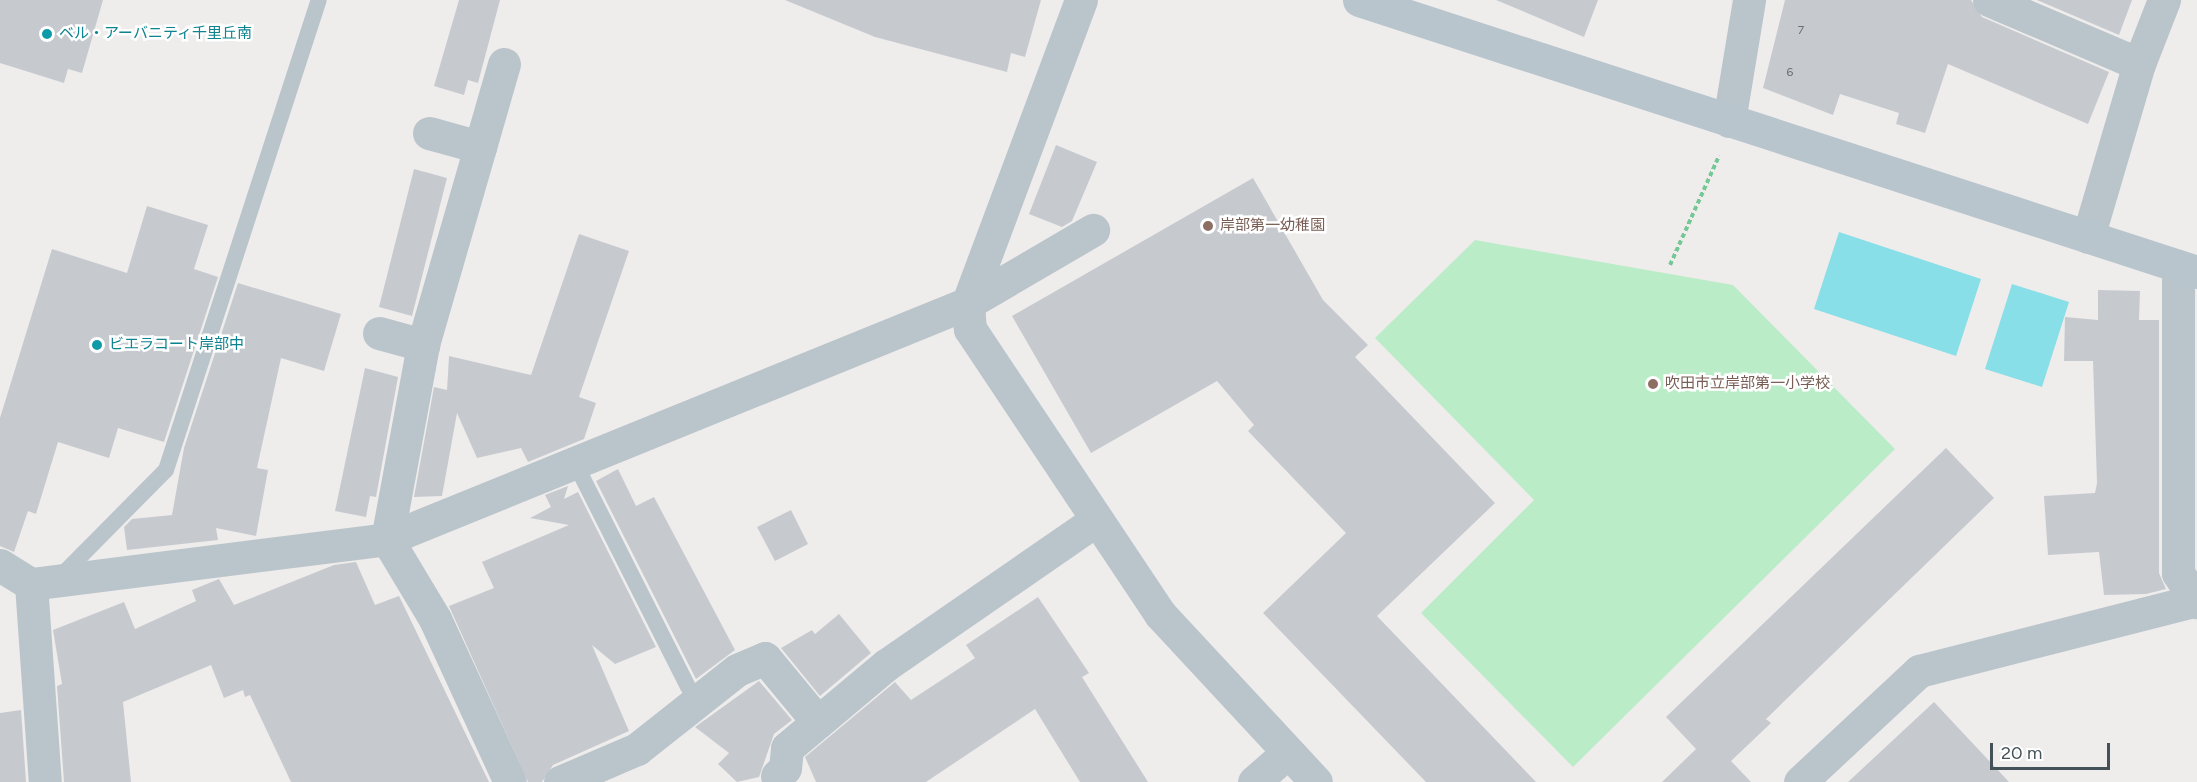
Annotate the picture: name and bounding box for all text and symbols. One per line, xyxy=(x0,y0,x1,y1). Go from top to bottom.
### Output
house number: 7 xyxy=(1798,24,1804,38)
place label: ベル・アーバニティ千里丘南 xyxy=(59,25,253,43)
marker: ベル・アーバニティ千里丘南 xyxy=(40,27,54,41)
house number: 6 xyxy=(1787,66,1793,80)
place label: 岸部第一幼稚園 xyxy=(1220,217,1325,235)
marker: 岸部第一幼稚園 xyxy=(1201,219,1215,233)
place label: ビエラコート岸部中 xyxy=(109,336,244,354)
marker: ビエラコート岸部中 xyxy=(90,338,104,352)
place label: 吹田市立岸部第一小学校 xyxy=(1665,375,1830,393)
marker: 吹田市立岸部第一小学校 xyxy=(1646,377,1660,391)
scale bar xyxy=(1993,731,2113,769)
text: 20 m xyxy=(2001,742,2042,764)

